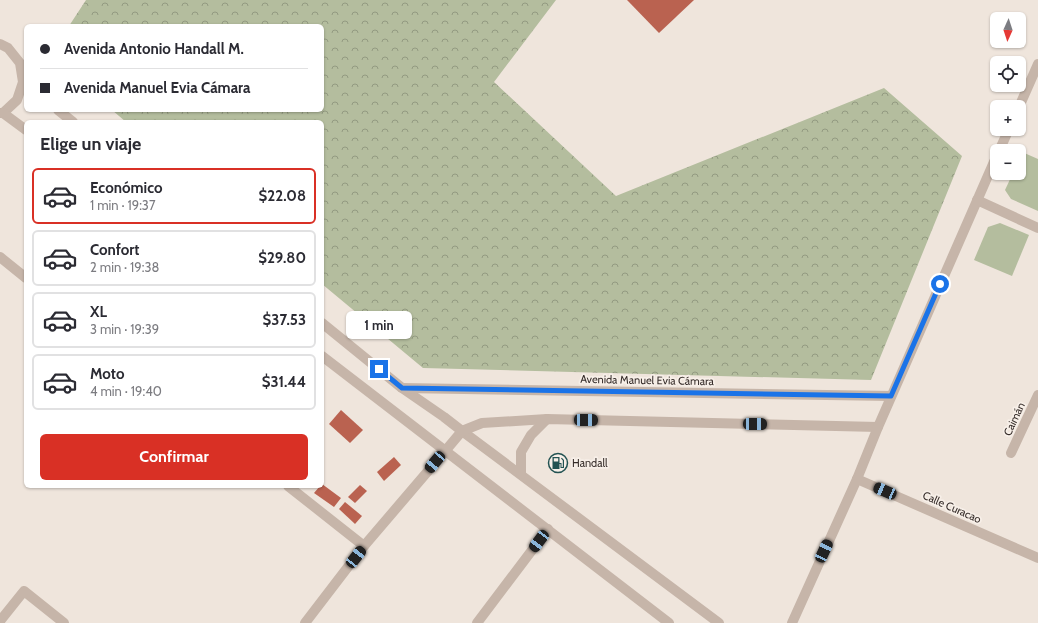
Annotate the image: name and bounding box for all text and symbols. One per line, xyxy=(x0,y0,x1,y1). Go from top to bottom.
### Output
north arrow xyxy=(990,12,1026,48)
map controls xyxy=(990,12,1026,180)
text: Avenida Antonio Handall M. xyxy=(64,40,244,58)
button: locate xyxy=(990,56,1026,92)
text: Avenida Manuel Evia Cámara xyxy=(64,79,250,97)
button: + xyxy=(990,100,1026,136)
text: Elige un viaje xyxy=(40,133,141,155)
button: − xyxy=(990,144,1026,180)
icon: car xyxy=(42,178,78,214)
text: Económico xyxy=(90,179,162,197)
text: $22.08 xyxy=(259,187,306,205)
text: 1 min · 19:37 xyxy=(90,197,155,213)
icon: car xyxy=(42,240,78,276)
text: Confort xyxy=(90,241,139,259)
text: $29.80 xyxy=(258,249,306,267)
text: 2 min · 19:38 xyxy=(90,259,159,275)
route start xyxy=(931,275,949,293)
icon: car xyxy=(42,302,78,338)
text: XL xyxy=(90,303,107,321)
text: $37.53 xyxy=(263,311,306,329)
callout: 1 min xyxy=(346,311,412,339)
text: 1 min xyxy=(364,317,394,333)
text: 3 min · 19:39 xyxy=(90,321,159,337)
route end xyxy=(370,360,388,378)
icon: car xyxy=(42,364,78,400)
text: Moto xyxy=(90,365,124,383)
street label: Avenida Manuel Evia Cámara xyxy=(580,372,715,388)
text: $31.44 xyxy=(262,373,306,391)
text: 4 min · 19:40 xyxy=(90,383,162,399)
street label: Caimán xyxy=(1000,400,1028,438)
car xyxy=(574,414,598,426)
car xyxy=(743,418,767,430)
button: Confirmar xyxy=(40,434,308,480)
car xyxy=(423,449,447,475)
fuel station icon: Handall xyxy=(547,452,569,474)
place label: Handall xyxy=(572,456,608,470)
car xyxy=(872,481,898,501)
street label: Calle Curacao xyxy=(921,488,983,526)
car xyxy=(527,528,551,554)
car xyxy=(813,538,835,564)
car xyxy=(344,544,368,570)

